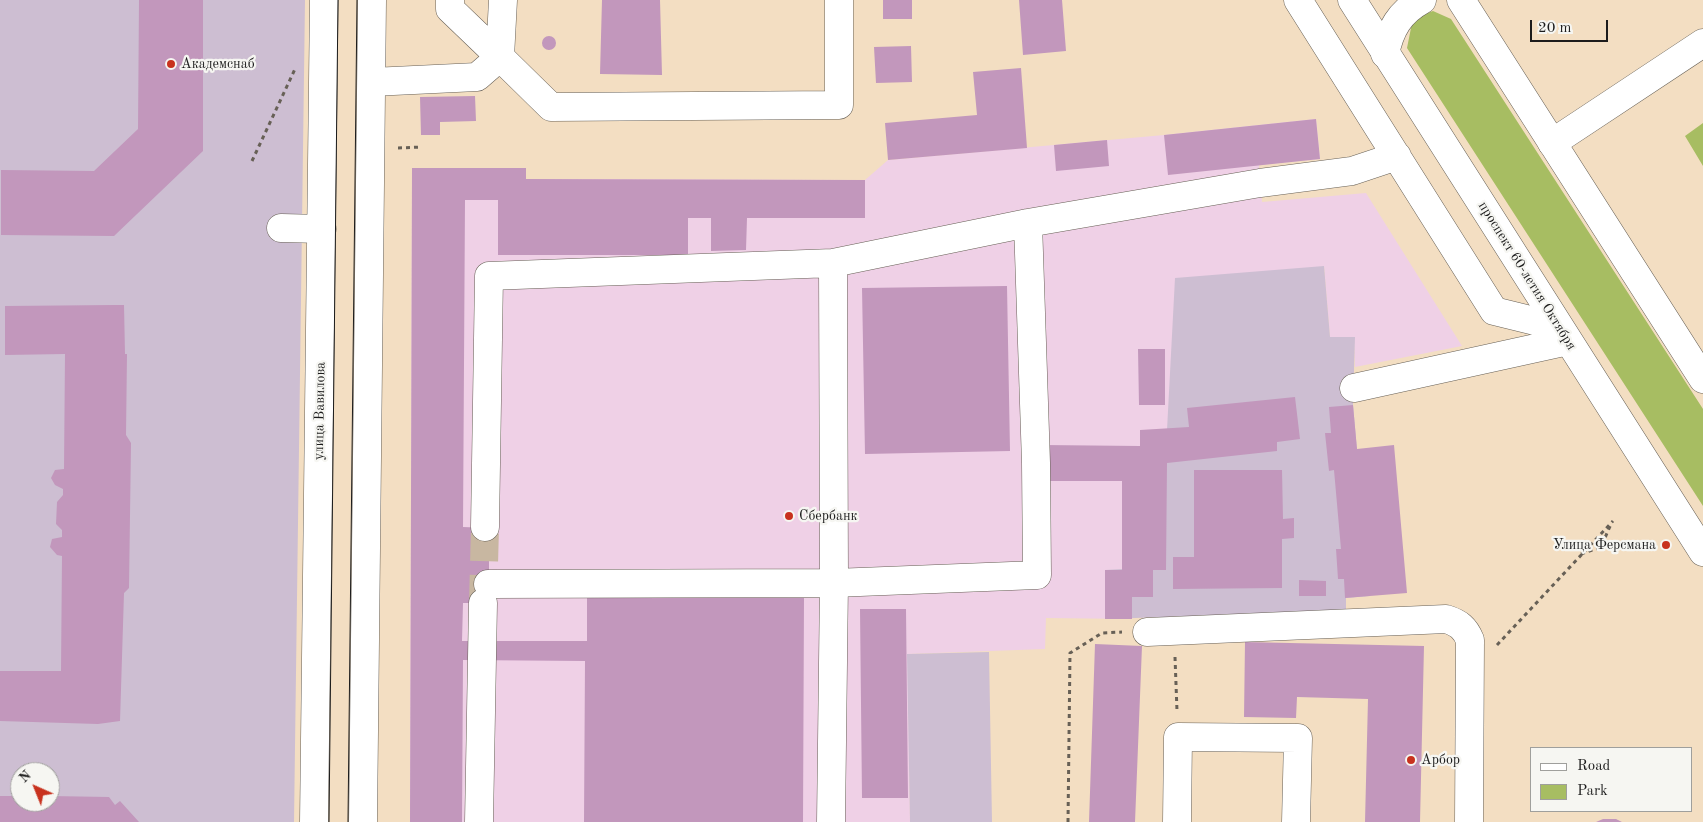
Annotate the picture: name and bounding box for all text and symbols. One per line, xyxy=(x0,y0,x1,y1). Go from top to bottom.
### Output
scale bar xyxy=(1533,10,1610,42)
text: 20 m xyxy=(1538,21,1572,36)
place label: Академснаб xyxy=(181,56,255,72)
marker: Академснаб xyxy=(165,58,177,70)
street label: проспект 60-летия Октября xyxy=(1474,199,1580,353)
street label: улица Вавилова xyxy=(311,362,329,460)
place label: Сбербанк xyxy=(799,508,858,524)
marker: Сбербанк xyxy=(783,510,795,522)
place label: Улица Ферсмана xyxy=(1553,537,1656,553)
marker: Улица Ферсмана xyxy=(1660,539,1672,551)
legend xyxy=(1530,747,1693,812)
place label: Арбор xyxy=(1421,752,1460,768)
marker: Арбор xyxy=(1405,754,1417,766)
text: Road xyxy=(1577,759,1610,774)
north arrow xyxy=(10,762,60,812)
text: N xyxy=(17,768,34,786)
text: Park xyxy=(1577,784,1608,799)

